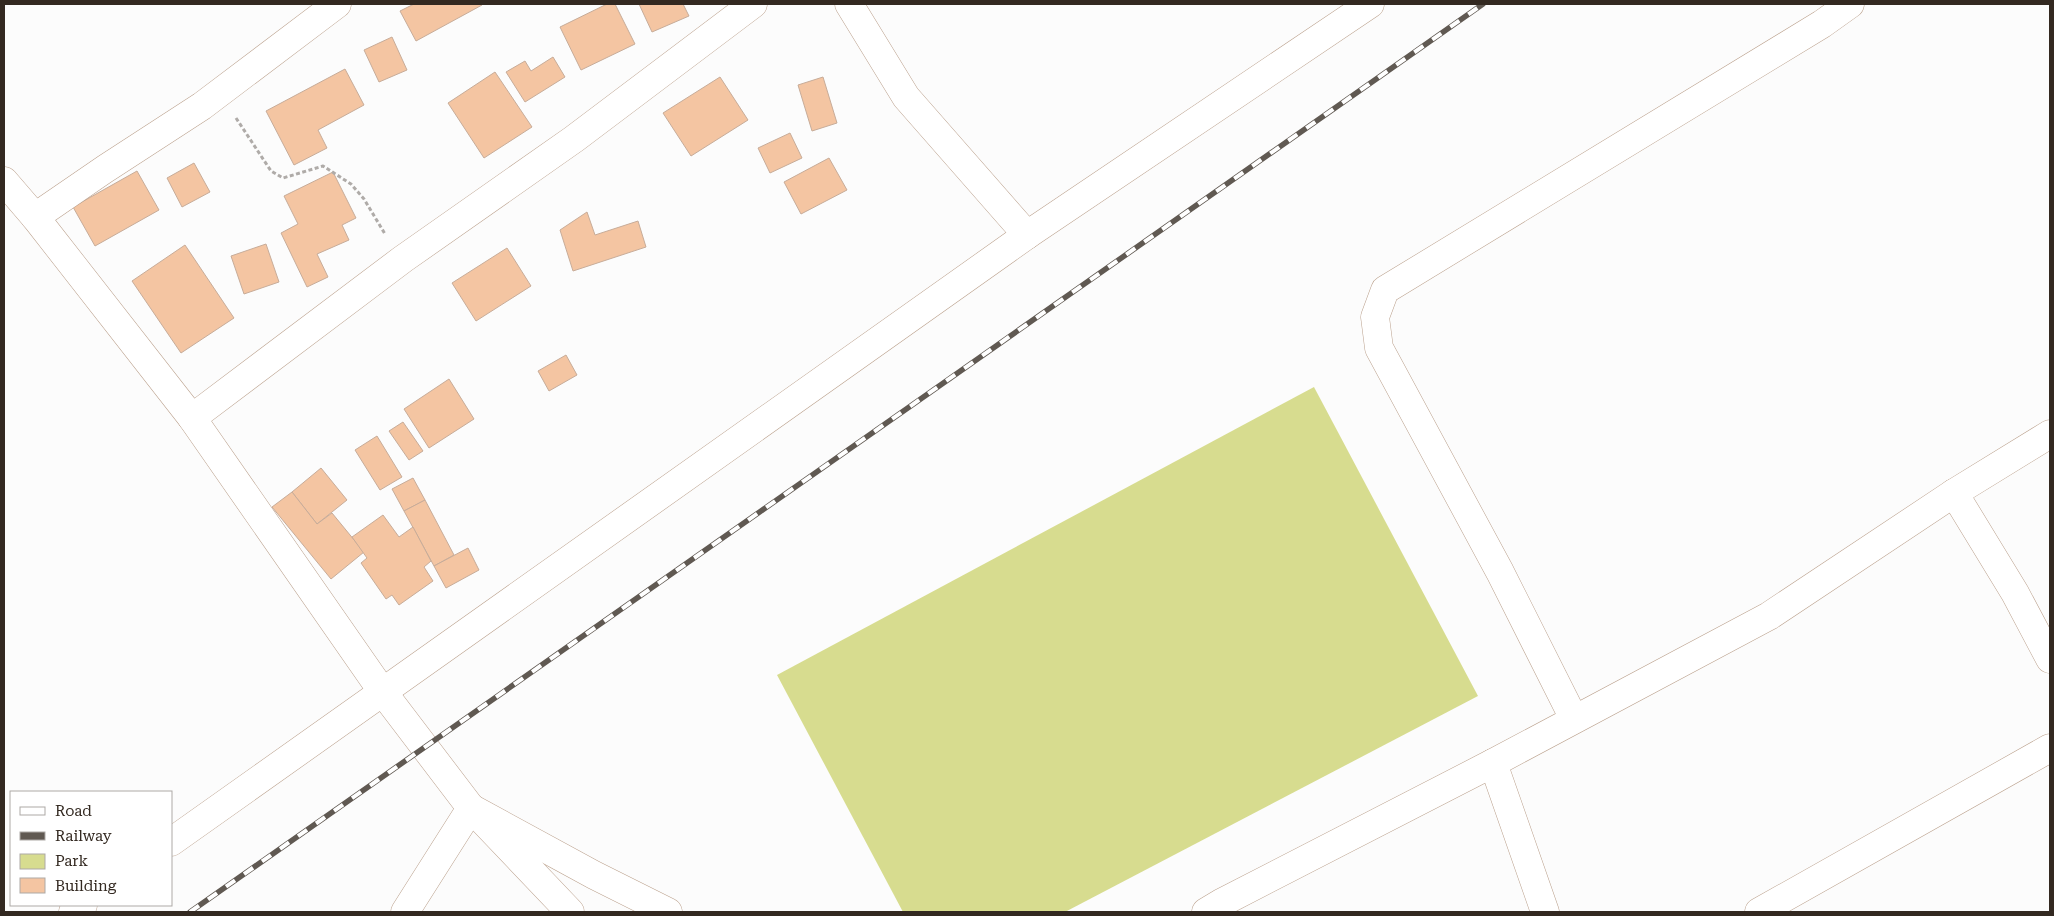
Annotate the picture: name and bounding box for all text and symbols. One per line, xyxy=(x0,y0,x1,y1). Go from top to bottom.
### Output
legend xyxy=(10,791,172,906)
text: Road xyxy=(55,802,92,820)
text: Railway xyxy=(55,827,112,845)
text: Park xyxy=(55,852,89,870)
text: Building xyxy=(55,877,117,895)

